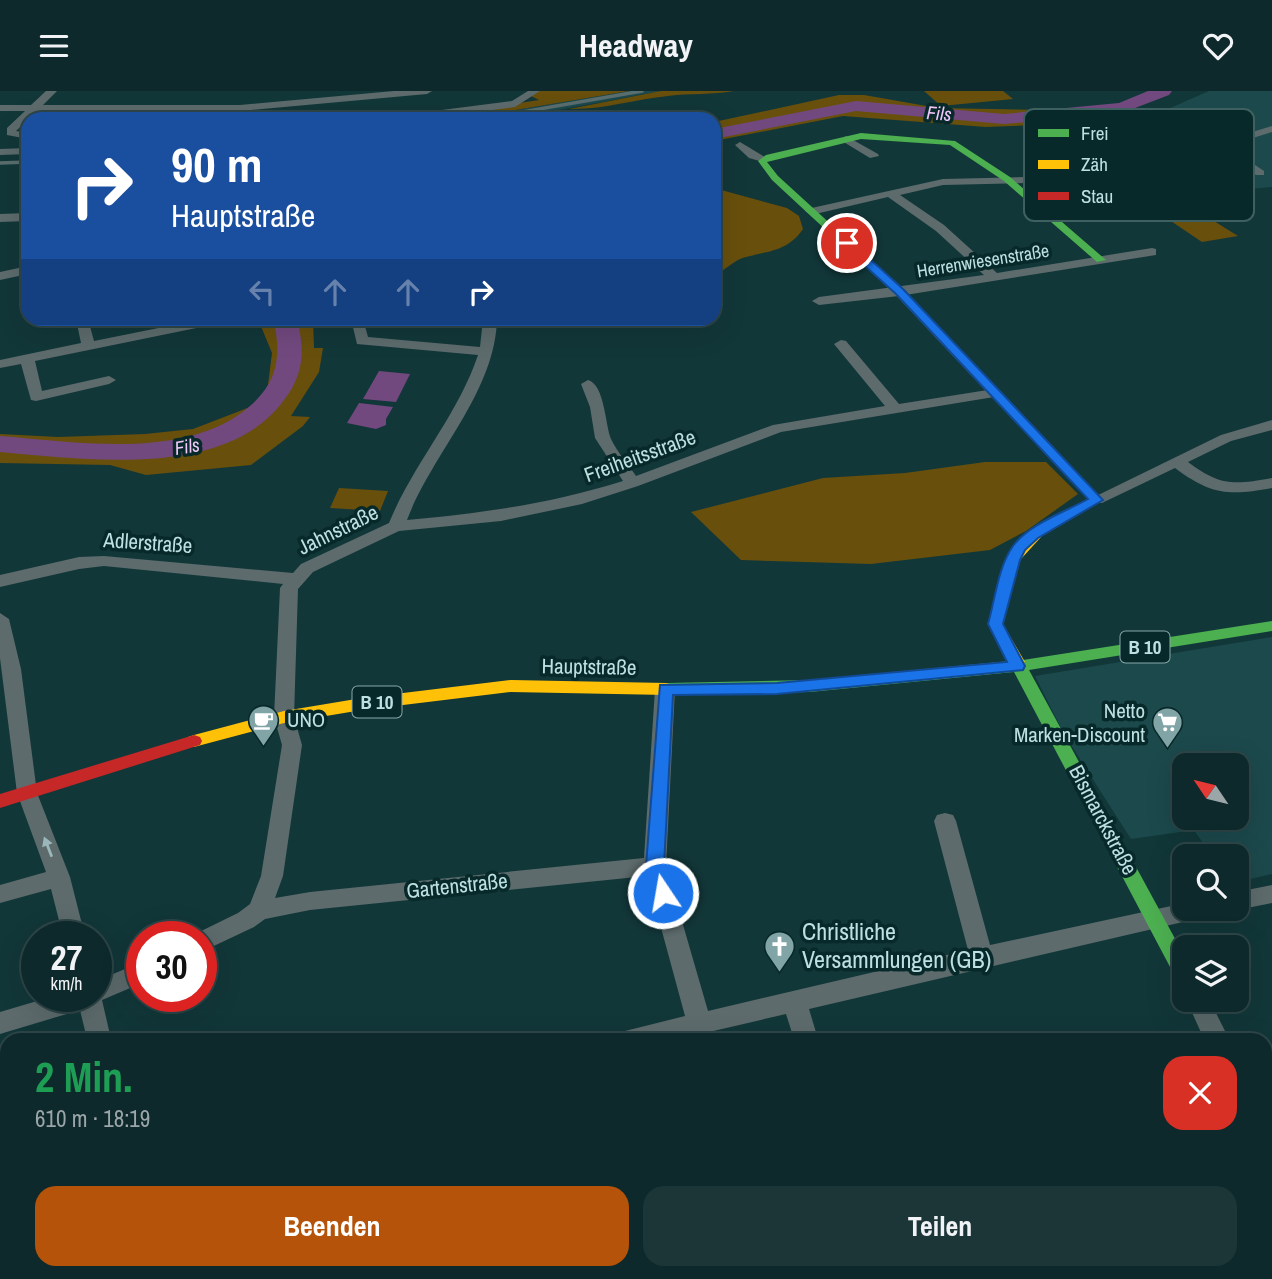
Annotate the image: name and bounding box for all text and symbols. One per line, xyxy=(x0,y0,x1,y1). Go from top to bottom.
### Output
text: Headway xyxy=(579,24,693,67)
icon: menu xyxy=(35,27,73,65)
icon: heart xyxy=(1199,27,1237,65)
water label: Fils xyxy=(925,99,953,127)
legend xyxy=(1024,109,1254,221)
text: Frei xyxy=(1081,120,1109,146)
text: 90 m xyxy=(171,131,263,197)
icon: right xyxy=(56,140,147,231)
text: Zäh xyxy=(1081,151,1108,177)
text: Stau xyxy=(1081,183,1113,209)
text: Hauptstraße xyxy=(171,194,315,237)
pin xyxy=(817,213,877,273)
icon: arrive xyxy=(828,224,866,262)
street label: Herrenwiesenstraße xyxy=(915,238,1051,283)
icon: left xyxy=(243,273,281,311)
icon: ahead xyxy=(316,273,354,311)
icon: ahead xyxy=(389,273,427,311)
icon: right xyxy=(462,273,500,311)
street label: Freiheitsstraße xyxy=(580,422,700,489)
water label: Fils xyxy=(173,431,202,461)
street label: Jahnstraße xyxy=(293,498,383,561)
street label: Adlerstraße xyxy=(102,525,193,560)
road number: B 10 xyxy=(1120,631,1170,663)
street label: Hauptstraße xyxy=(541,651,637,682)
road number: B 10 xyxy=(352,687,402,717)
place label: Netto Marken-Discount xyxy=(1014,696,1145,749)
cafe icon: UNO xyxy=(247,703,281,747)
place label: UNO xyxy=(287,705,325,734)
supermarket icon: Netto Marken-Discount xyxy=(1151,706,1185,750)
north arrow xyxy=(1172,753,1250,829)
map controls xyxy=(1172,753,1249,1012)
street label: Bismarckstraße xyxy=(1062,760,1145,880)
one-way arrow xyxy=(42,837,53,858)
button: search xyxy=(1172,844,1249,921)
position arrow xyxy=(626,856,700,930)
street label: Gartenstraße xyxy=(405,866,509,905)
place label: Christliche Versammlungen (GB) xyxy=(802,915,991,975)
speed limit sign: 30 xyxy=(126,921,217,1012)
church icon: Christliche Versammlungen (GB) xyxy=(762,929,796,973)
text: 27 xyxy=(51,934,82,981)
button: layers xyxy=(1172,935,1249,1012)
text: km/h xyxy=(51,971,83,996)
text: 2 Min. xyxy=(35,1049,133,1105)
button: close xyxy=(1163,1056,1237,1130)
text: 610 m · 18:19 xyxy=(35,1103,150,1134)
button: Beenden xyxy=(35,1186,629,1266)
button: Teilen xyxy=(643,1186,1237,1266)

